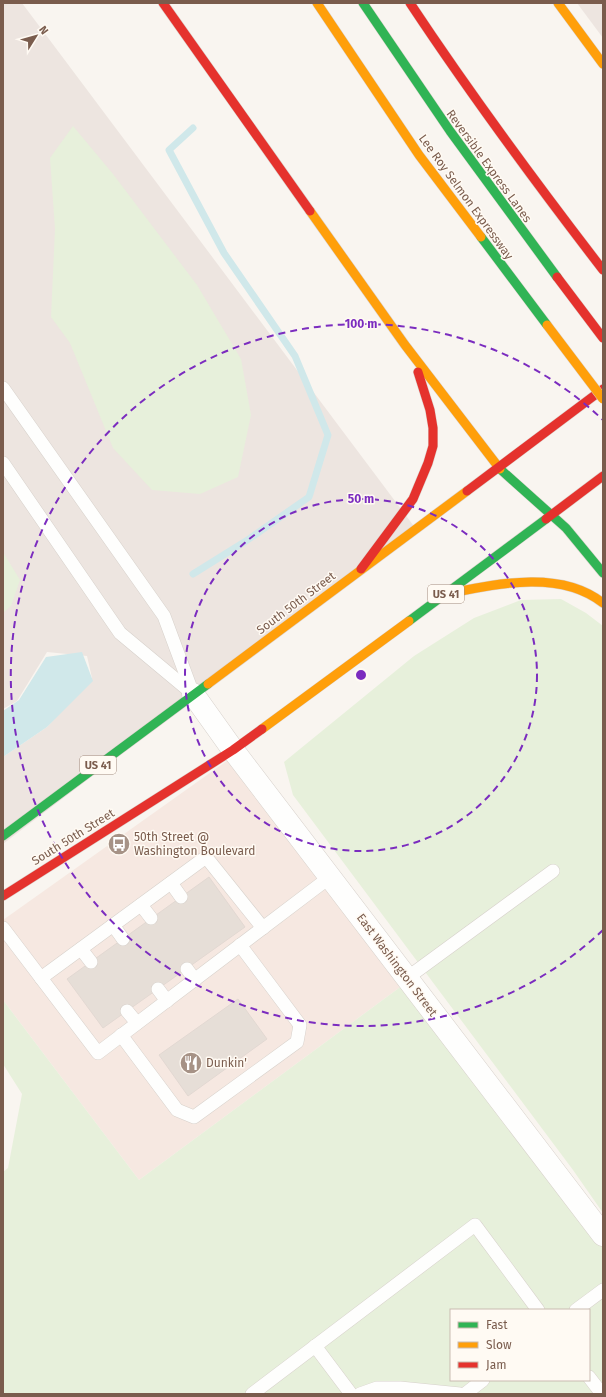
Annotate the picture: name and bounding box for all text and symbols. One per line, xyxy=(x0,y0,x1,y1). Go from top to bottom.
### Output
north arrow xyxy=(16,16,56,56)
text: N xyxy=(36,23,51,37)
street label: Reversible Express Lanes xyxy=(443,107,535,225)
street label: Lee Roy Selmon Expressway xyxy=(416,132,516,262)
text: 100 m xyxy=(345,317,377,331)
text: 50 m xyxy=(348,492,374,506)
street label: South 50th Street xyxy=(254,568,339,637)
road number: US 41 xyxy=(428,585,464,603)
centre of rings xyxy=(354,668,368,682)
road number: US 41 xyxy=(80,756,116,774)
street label: South 50th Street xyxy=(29,806,118,868)
place label: 50th Street @ Washington Boulevard xyxy=(134,830,256,858)
bus stop icon: 50th Street @ Washington Boulevard xyxy=(106,831,132,857)
street label: East Washington Street xyxy=(354,911,441,1020)
restaurant icon: Dunkin' xyxy=(178,1050,204,1076)
place label: Dunkin' xyxy=(206,1056,247,1070)
legend xyxy=(450,1309,590,1381)
text: Fast xyxy=(486,1318,508,1332)
text: Slow xyxy=(486,1338,512,1352)
text: Jam xyxy=(486,1358,506,1372)

